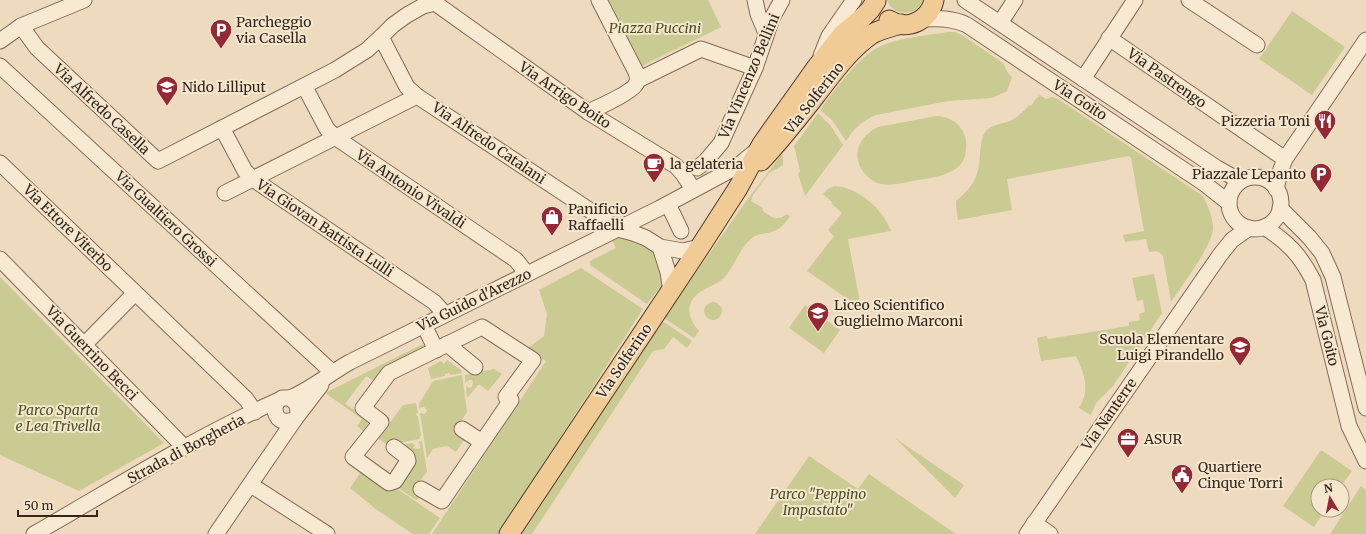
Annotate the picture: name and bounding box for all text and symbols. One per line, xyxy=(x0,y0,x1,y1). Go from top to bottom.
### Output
street label: Via Vincenzo Bellini xyxy=(714,10,784,142)
place label: Parcheggio via Casella xyxy=(235,13,311,47)
parking icon: Parcheggio via Casella xyxy=(208,17,234,50)
park label: Piazza Puccini xyxy=(609,19,701,37)
street label: Via Pastrengo xyxy=(1123,44,1210,112)
street label: Via Arrigo Boito xyxy=(515,57,614,132)
street label: Via Alfredo Casella xyxy=(49,59,154,159)
street label: Via Solferino xyxy=(780,59,848,138)
school or university icon: Nido Lilliput xyxy=(154,74,180,107)
street label: Via Goito xyxy=(1049,75,1110,124)
place label: Nido Lilliput xyxy=(182,78,266,96)
street label: Via Alfredo Catalani xyxy=(428,98,550,188)
restaurant icon: Pizzeria Toni xyxy=(1312,108,1338,141)
place label: Pizzeria Toni xyxy=(1221,112,1310,130)
street label: Via Antonio Vivaldi xyxy=(352,145,470,233)
cafe icon: la gelateria xyxy=(641,151,667,184)
place label: la gelateria xyxy=(670,155,744,173)
parking icon: Piazzale Lepanto xyxy=(1308,161,1334,194)
place label: Piazzale Lepanto xyxy=(1192,165,1306,183)
street label: Via Gualtiero Grossi xyxy=(111,167,221,271)
street label: Via Giovan Battista Lulli xyxy=(252,175,397,281)
street label: Via Ettore Viterbo xyxy=(19,180,117,275)
place label: Panificio Raffaelli xyxy=(568,200,628,234)
shop icon: Panificio Raffaelli xyxy=(539,204,565,237)
street label: Via Guido d'Arezzo xyxy=(413,265,534,336)
place label: Liceo Scientifico Guglielmo Marconi xyxy=(834,296,964,330)
school or university icon: Liceo Scientifico Guglielmo Marconi xyxy=(805,300,831,333)
street label: Via Guerrino Becci xyxy=(42,301,142,404)
street label: Via Goito xyxy=(1311,303,1343,368)
street label: Via Solferino xyxy=(592,320,656,403)
place label: Scuola Elementare Luigi Pirandello xyxy=(1099,330,1224,364)
school or university icon: Scuola Elementare Luigi Pirandello xyxy=(1227,334,1253,367)
street label: Via Nanterre xyxy=(1077,374,1140,454)
park label: Parco Sparta e Lea Trivella xyxy=(15,401,101,435)
street label: Strada di Borgheria xyxy=(124,410,248,488)
office icon: ASUR xyxy=(1115,426,1141,459)
place label: ASUR xyxy=(1143,430,1182,448)
place label: Quartiere Cinque Torri xyxy=(1198,458,1283,492)
public building icon: Quartiere Cinque Torri xyxy=(1169,462,1195,495)
north arrow xyxy=(1310,478,1350,518)
text: N xyxy=(1323,480,1334,496)
park label: Parco "Peppino Impastato" xyxy=(770,485,866,519)
scale bar xyxy=(18,492,97,518)
text: 50 m xyxy=(24,498,53,513)

